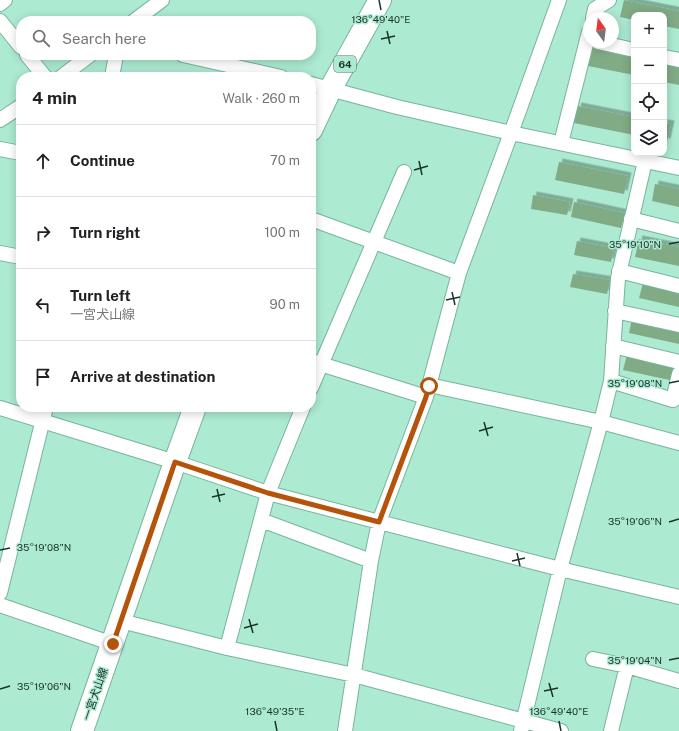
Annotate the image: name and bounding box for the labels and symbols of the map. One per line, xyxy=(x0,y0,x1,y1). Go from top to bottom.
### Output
north arrow xyxy=(583,12,619,48)
text: 136°49'40"E xyxy=(351,13,411,25)
road number: 64 xyxy=(334,56,356,72)
text: 35°19'10"N xyxy=(609,238,661,250)
route start xyxy=(420,377,438,395)
text: 35°19'08"N xyxy=(608,377,662,389)
text: 35°19'06"N xyxy=(608,515,662,527)
text: 35°19'08"N xyxy=(17,541,71,553)
route end xyxy=(104,635,122,653)
text: 35°19'04"N xyxy=(608,654,662,666)
street label: 一宮犬山線 xyxy=(80,666,110,722)
text: 35°19'06"N xyxy=(17,680,71,692)
text: 136°49'35"E xyxy=(245,705,305,717)
text: 136°49'40"E xyxy=(529,705,589,717)

